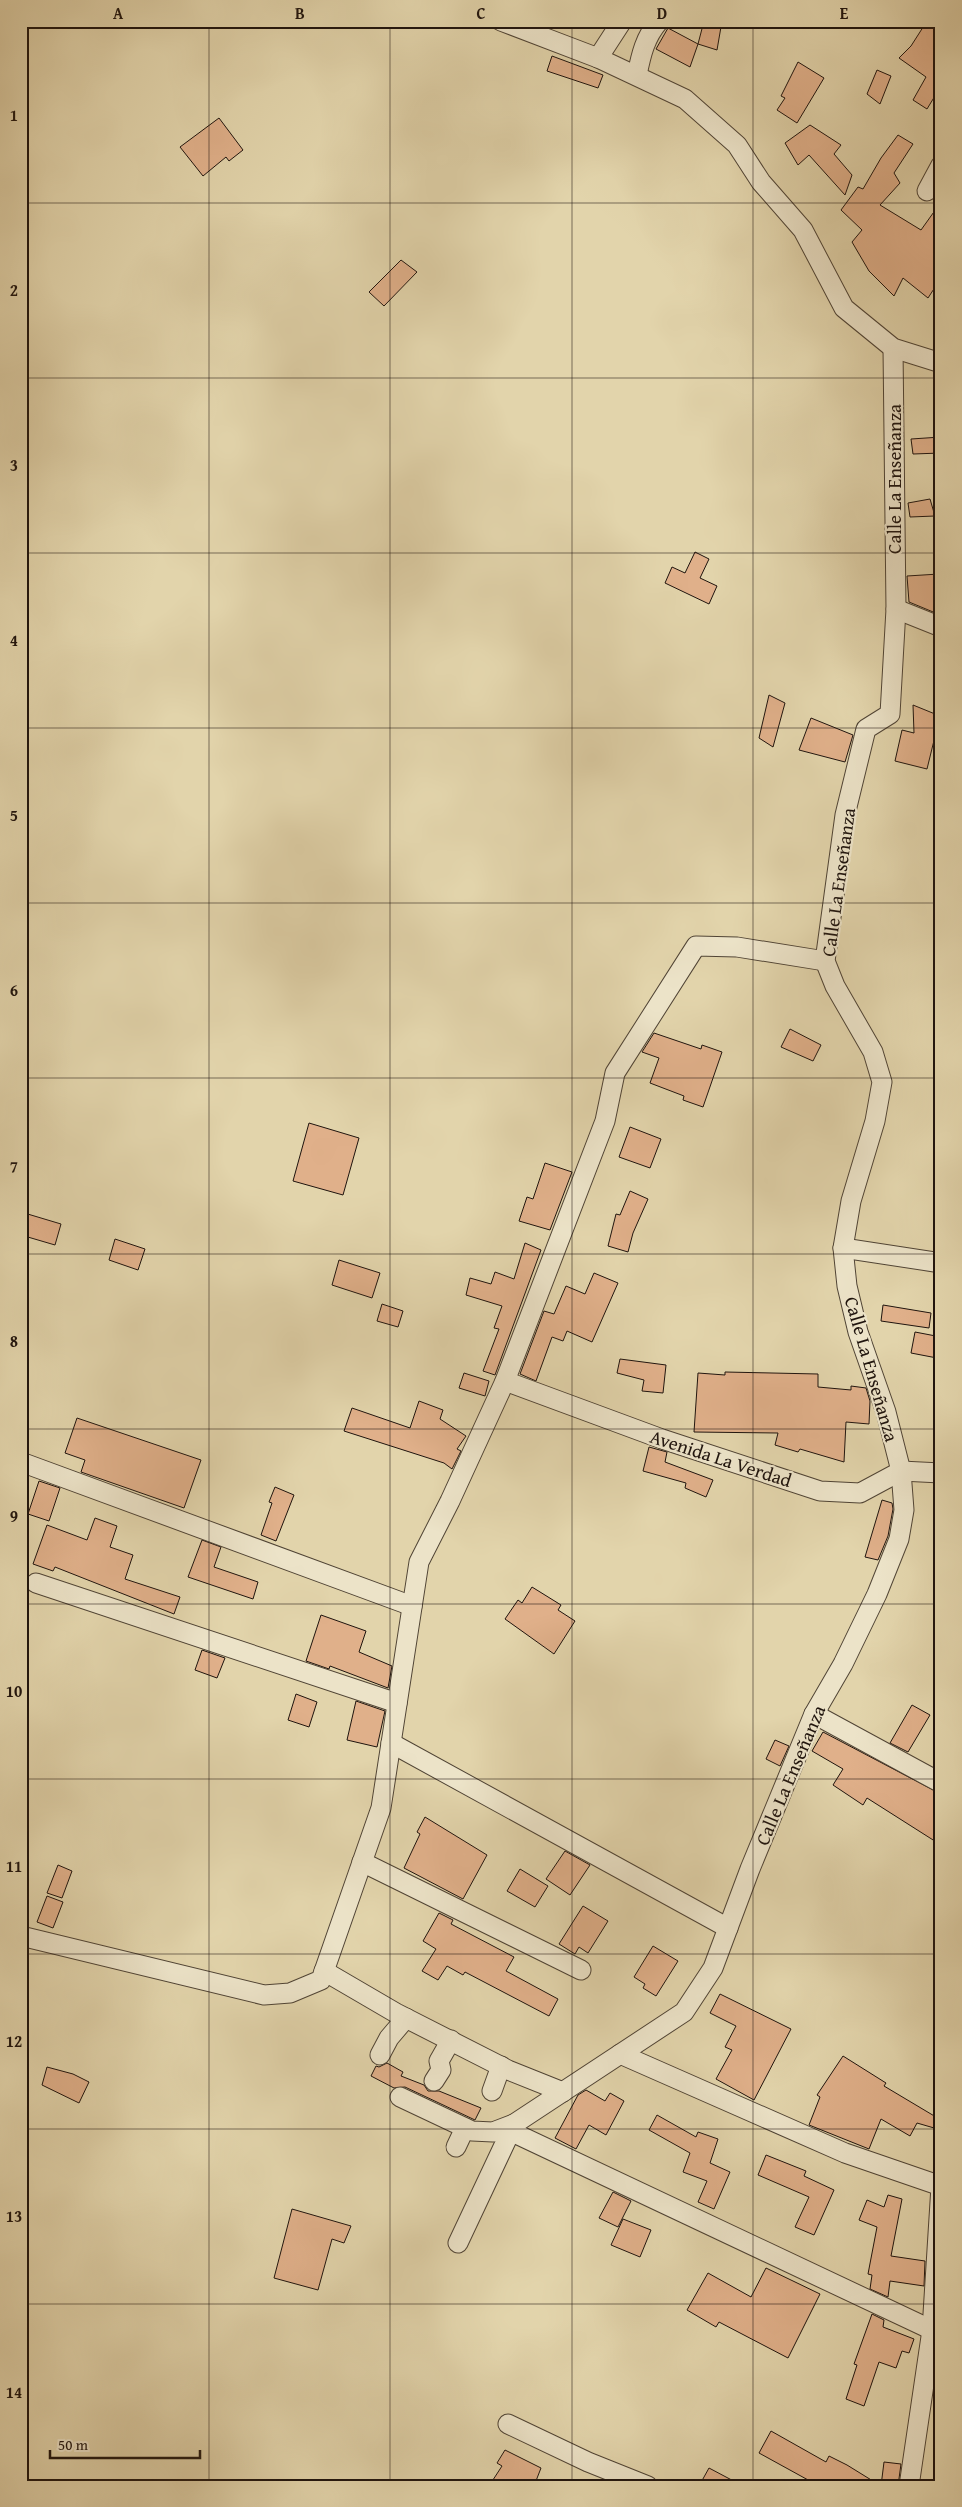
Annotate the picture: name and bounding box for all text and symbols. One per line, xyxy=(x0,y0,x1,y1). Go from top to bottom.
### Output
text: A xyxy=(113,1,124,25)
text: B xyxy=(295,1,305,25)
text: C xyxy=(476,1,486,25)
text: D xyxy=(657,1,667,25)
text: E xyxy=(840,1,849,25)
text: 1 xyxy=(10,103,18,127)
text: 2 xyxy=(10,278,18,302)
street label: Calle La Enseñanza xyxy=(880,404,908,554)
text: 3 xyxy=(10,453,18,477)
text: 4 xyxy=(10,628,18,652)
text: 5 xyxy=(10,803,18,827)
street label: Calle La Enseñanza xyxy=(814,806,862,958)
text: 6 xyxy=(10,978,18,1002)
text: 7 xyxy=(10,1154,18,1178)
street label: Calle La Enseñanza xyxy=(838,1293,906,1445)
text: 8 xyxy=(10,1329,18,1353)
street label: Avenida La Verdad xyxy=(647,1422,796,1494)
text: 9 xyxy=(10,1504,18,1528)
text: 10 xyxy=(6,1679,22,1703)
street label: Calle La Enseñanza xyxy=(748,1701,832,1849)
text: 11 xyxy=(6,1854,22,1878)
text: 12 xyxy=(6,2029,22,2053)
text: 13 xyxy=(6,2204,22,2228)
text: 14 xyxy=(6,2380,22,2404)
scale bar xyxy=(50,2427,200,2459)
text: 50 m xyxy=(58,2434,89,2455)

